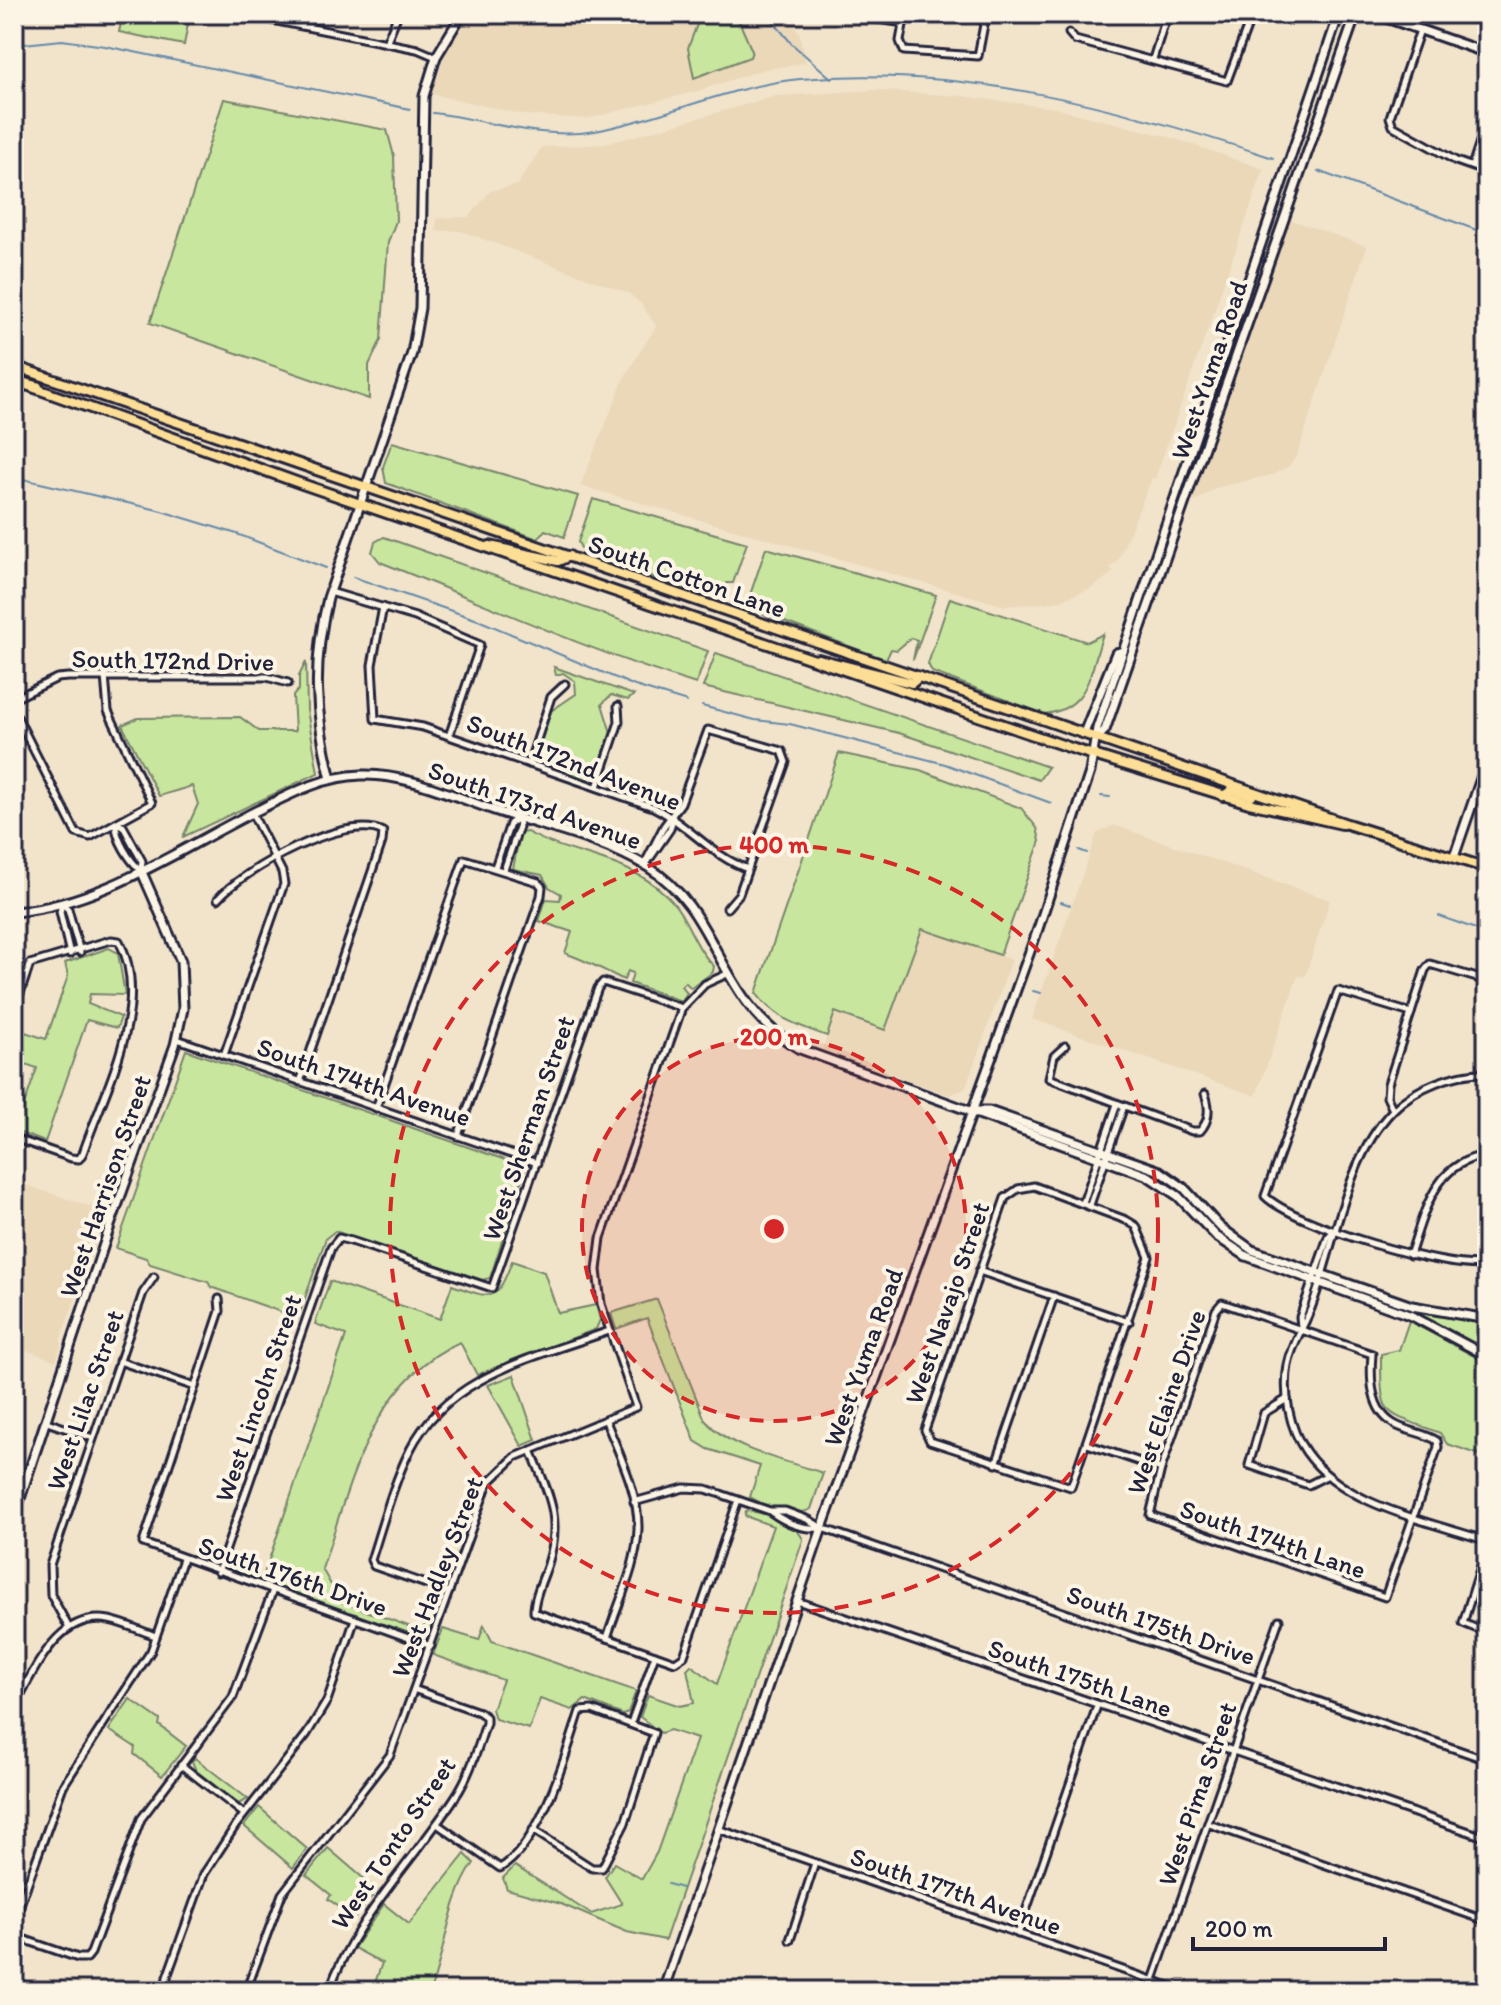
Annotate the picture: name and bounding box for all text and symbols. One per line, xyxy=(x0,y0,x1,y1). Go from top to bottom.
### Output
street label: West Yuma Road xyxy=(1163,275,1255,464)
street label: South Cotton Lane xyxy=(584,527,790,625)
street label: South 172nd Drive xyxy=(71,642,275,678)
street label: South 172nd Avenue xyxy=(462,706,686,818)
street label: South 173rd Avenue xyxy=(424,754,646,856)
text: 400 m xyxy=(739,830,810,859)
street label: West Sherman Street xyxy=(474,1011,582,1245)
text: 200 m xyxy=(740,1022,809,1051)
street label: South 174th Avenue xyxy=(253,1030,475,1134)
street label: West Harrison Street xyxy=(52,1070,158,1301)
street label: West Navajo Street xyxy=(897,1198,997,1408)
centre of rings xyxy=(760,1215,788,1243)
street label: West Yuma Road xyxy=(816,1263,910,1451)
street label: West Lincoln Street xyxy=(207,1290,309,1506)
street label: West Lilac Street xyxy=(39,1305,131,1494)
street label: West Elaine Drive xyxy=(1119,1305,1213,1499)
street label: West Hadley Street xyxy=(384,1472,490,1682)
street label: South 174th Lane xyxy=(1176,1492,1370,1586)
street label: South 176th Drive xyxy=(194,1529,392,1623)
street label: South 175th Drive xyxy=(1063,1578,1259,1672)
street label: South 175th Lane xyxy=(984,1632,1176,1724)
street label: West Pima Street xyxy=(1151,1698,1244,1890)
street label: West Tonto Street xyxy=(323,1750,463,1935)
street label: South 177th Avenue xyxy=(846,1840,1066,1942)
scale bar xyxy=(1193,1901,1385,1951)
text: 200 m xyxy=(1205,1914,1273,1943)

